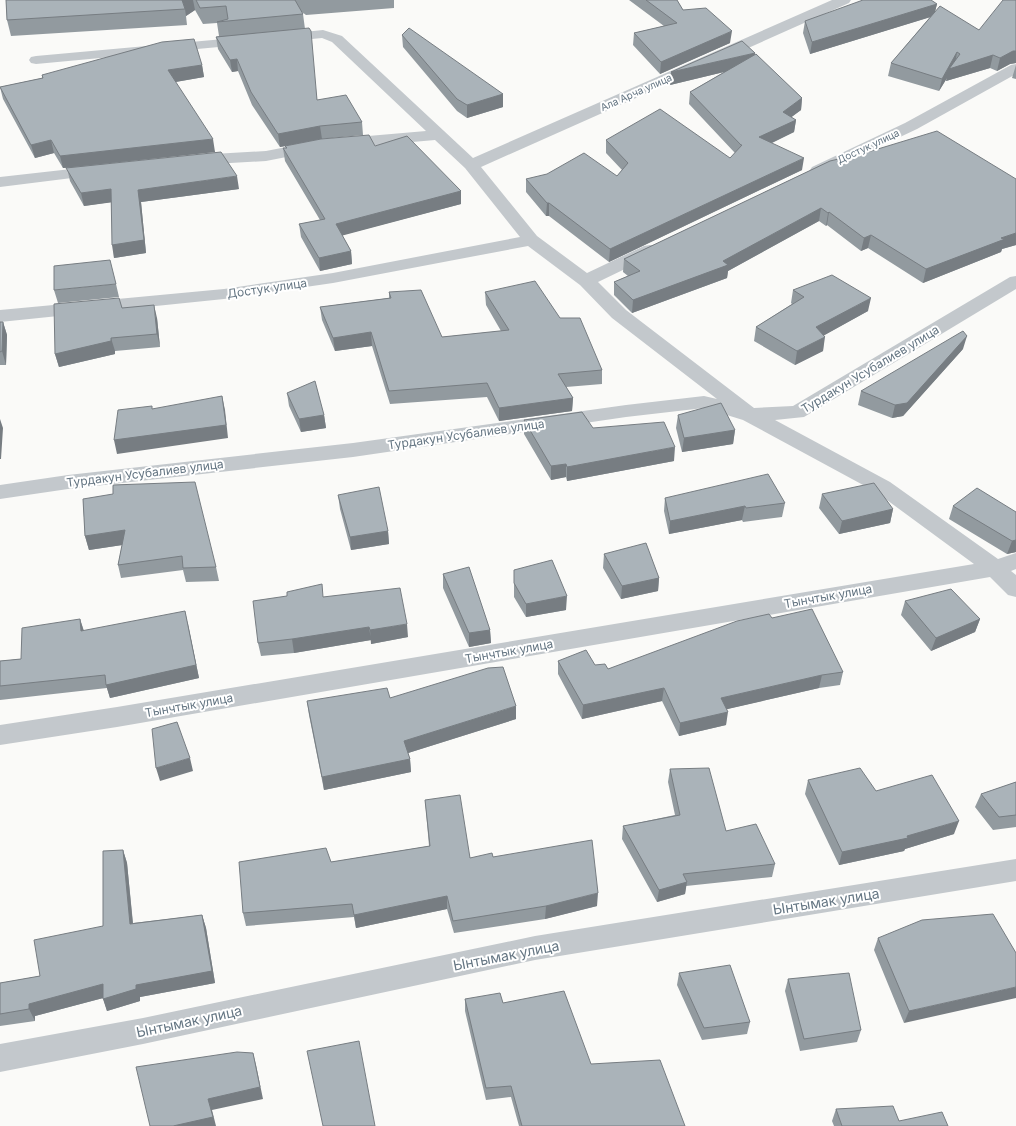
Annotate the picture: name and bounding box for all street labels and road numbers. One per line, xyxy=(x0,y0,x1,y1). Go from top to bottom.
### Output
street label: Ала Арча улица xyxy=(598,71,674,113)
street label: Достук улица xyxy=(835,126,901,166)
street label: Достук улица xyxy=(226,275,308,301)
street label: Турдакун Усубалиев улица xyxy=(798,322,942,416)
street label: Турдакун Усубалиев улица xyxy=(387,416,545,452)
street label: Турдакун Усубалиев улица xyxy=(66,456,224,490)
street label: Тынчтык улица xyxy=(783,581,873,611)
street label: Тынчтык улица xyxy=(464,636,554,666)
street label: Тынчтык улица xyxy=(144,690,234,720)
street label: Ынтымак улица xyxy=(772,884,880,918)
street label: Ынтымак улица xyxy=(452,936,560,974)
street label: Ынтымак улица xyxy=(135,1001,243,1041)

